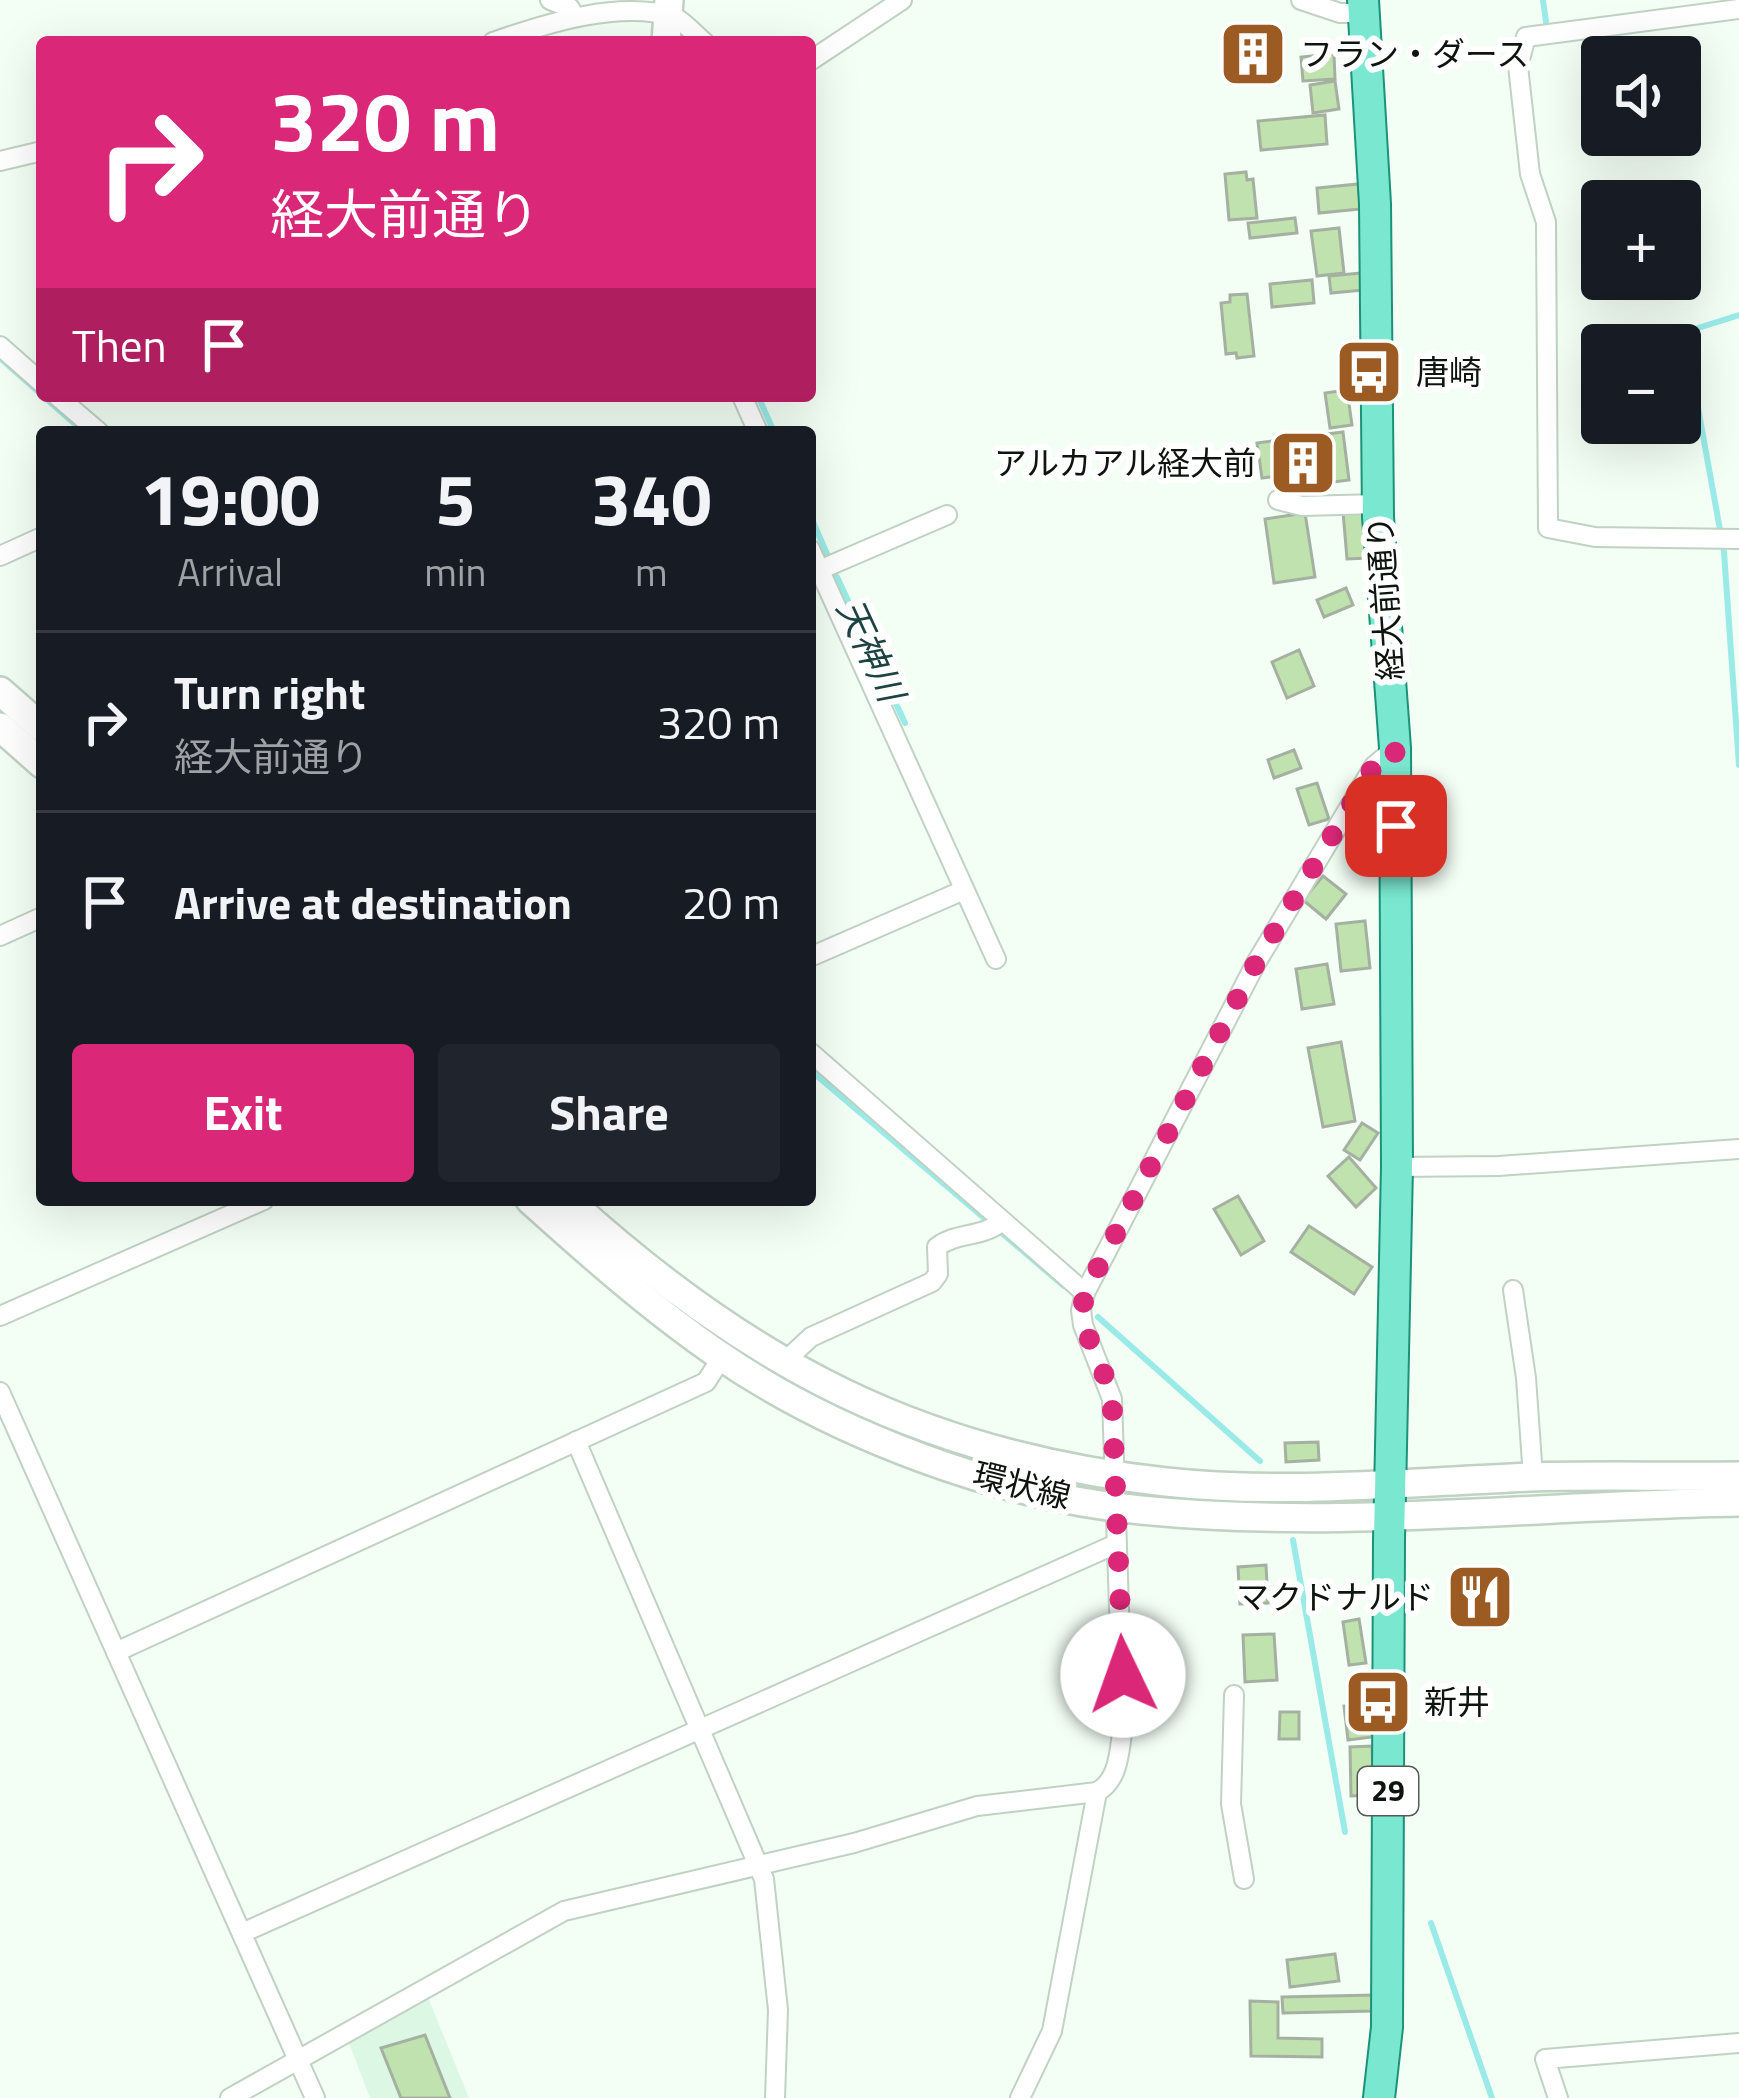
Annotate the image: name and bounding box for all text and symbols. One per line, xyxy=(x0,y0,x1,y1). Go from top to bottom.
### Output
building icon: フラン・ダース xyxy=(1218,19,1288,89)
place label: フラン・ダース xyxy=(1300,29,1529,79)
map controls xyxy=(1581,36,1701,444)
button: sound xyxy=(1581,36,1701,156)
text: 320 m xyxy=(270,56,500,184)
icon: right xyxy=(72,84,228,240)
text: 経大前通り xyxy=(270,173,540,255)
button: + xyxy=(1581,180,1701,300)
text: Then xyxy=(72,311,167,379)
icon: arrive xyxy=(191,312,257,378)
button: − xyxy=(1581,324,1701,444)
bus stop icon: 唐崎 xyxy=(1334,337,1404,407)
place label: 唐崎 xyxy=(1416,347,1482,397)
building icon: アルカアル経大前 xyxy=(1268,428,1338,498)
place label: アルカアル経大前 xyxy=(994,438,1256,488)
text: 19:00 xyxy=(140,443,320,553)
text: 5 xyxy=(435,443,476,553)
text: 340 xyxy=(591,443,712,553)
street label: 経大前通り xyxy=(1354,514,1416,682)
text: Arrival xyxy=(177,542,283,601)
text: min xyxy=(424,542,486,601)
text: m xyxy=(635,542,667,601)
water label: 天神川 xyxy=(824,589,921,714)
text: Turn right xyxy=(174,658,365,726)
text: 320 m xyxy=(657,688,780,756)
icon: right xyxy=(72,689,138,755)
text: 経大前通り xyxy=(174,727,369,786)
pin xyxy=(1345,775,1447,877)
icon: arrive xyxy=(1363,793,1429,859)
text: Arrive at destination xyxy=(174,868,572,936)
text: 20 m xyxy=(682,868,780,936)
icon: arrive xyxy=(72,869,138,935)
button: Exit xyxy=(72,1044,414,1182)
button: Share xyxy=(438,1044,780,1182)
street label: 環状線 xyxy=(968,1449,1076,1521)
restaurant icon: マクドナルド xyxy=(1445,1562,1515,1632)
place label: マクドナルド xyxy=(1236,1572,1434,1622)
position arrow xyxy=(1060,1612,1186,1738)
bus stop icon: 新井 xyxy=(1343,1667,1413,1737)
place label: 新井 xyxy=(1424,1677,1490,1727)
road number: 29 xyxy=(1358,1767,1418,1815)

